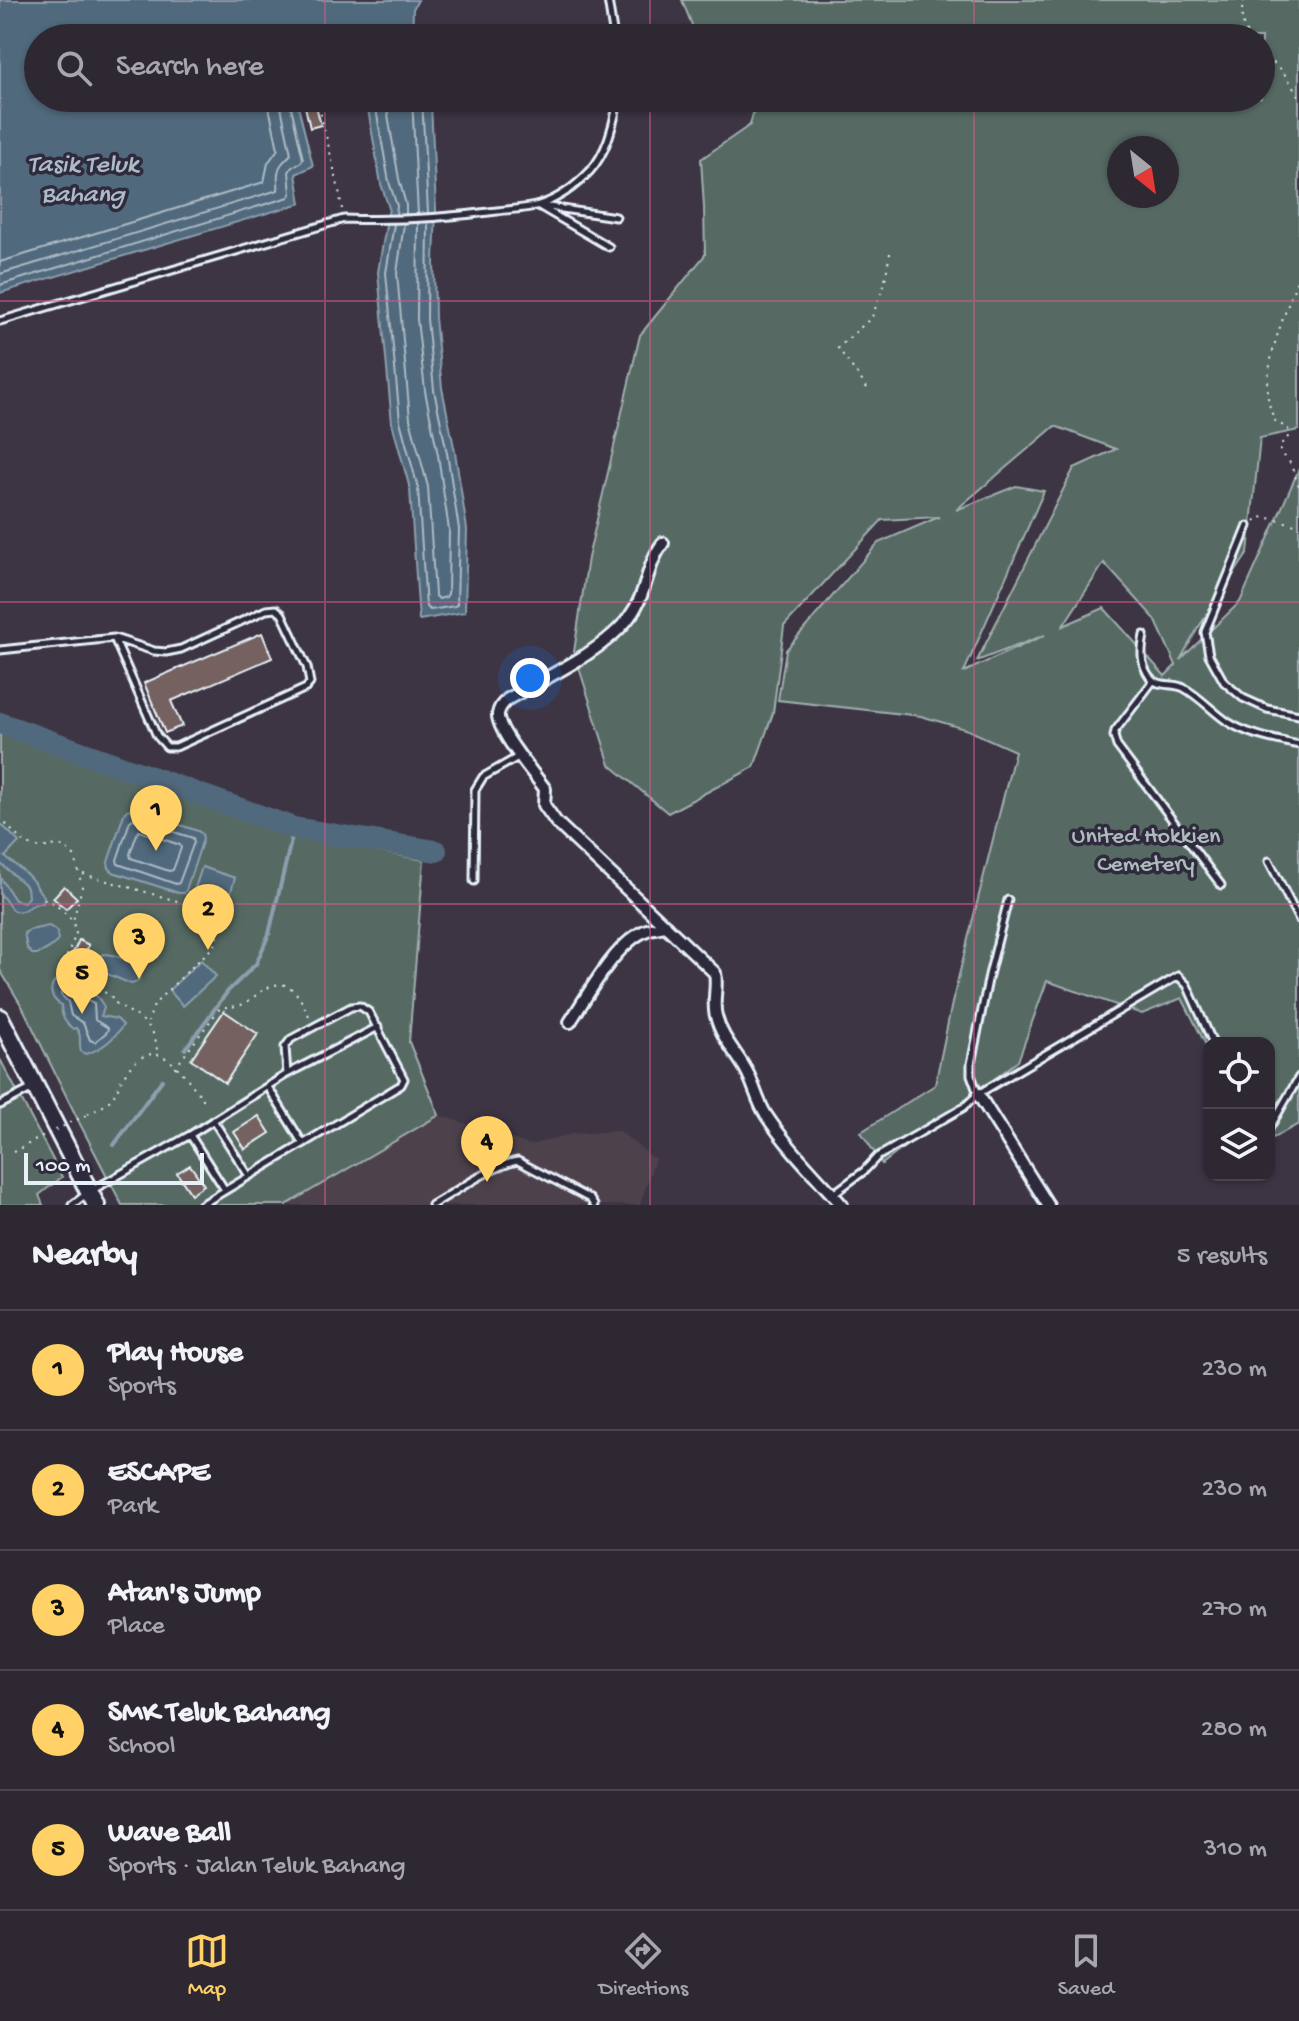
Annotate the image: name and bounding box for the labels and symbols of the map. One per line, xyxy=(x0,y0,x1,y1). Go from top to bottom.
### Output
north arrow xyxy=(1107,136,1179,208)
water label: Tasik Teluk Bahang xyxy=(28,151,141,212)
your location xyxy=(510,658,550,698)
pin: 1 xyxy=(130,785,182,851)
park label: United Hokkien Cemetery xyxy=(1072,823,1221,880)
pin: 2 xyxy=(182,884,234,950)
pin: 3 xyxy=(113,913,165,979)
pin: 5 xyxy=(56,948,108,1014)
pin: 4 xyxy=(461,1116,513,1182)
scale bar xyxy=(24,1149,204,1185)

